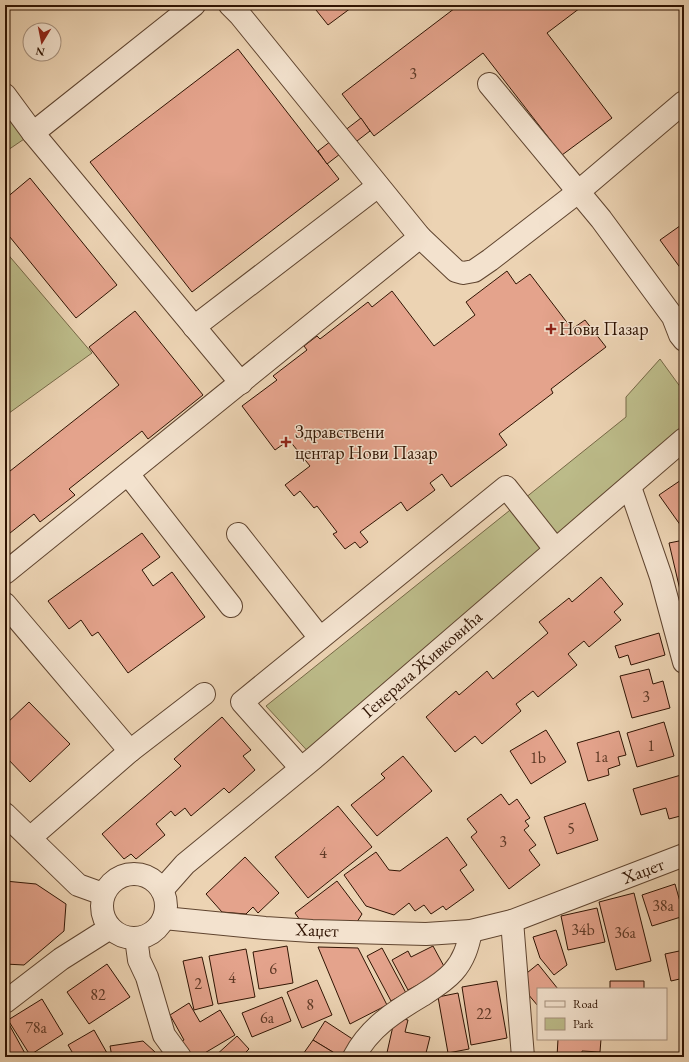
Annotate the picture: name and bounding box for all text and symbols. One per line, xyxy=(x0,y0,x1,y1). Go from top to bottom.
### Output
north arrow xyxy=(22,22,62,62)
text: N xyxy=(35,44,46,60)
house number: 3 xyxy=(409,63,417,84)
place label: Нови Пазар xyxy=(559,317,649,340)
marker: Нови Пазар xyxy=(546,324,556,334)
place label: Здравствени центар Нови Пазар xyxy=(295,420,438,464)
marker: Здравствени центар Нови Пазар xyxy=(280,436,292,448)
street label: Генерала Живковића xyxy=(357,604,487,722)
house number: 3 xyxy=(642,686,650,707)
house number: 1 xyxy=(647,735,655,756)
house number: 1a xyxy=(594,746,609,767)
house number: 1b xyxy=(530,747,546,768)
house number: 5 xyxy=(567,818,575,839)
house number: 3 xyxy=(499,831,507,852)
house number: 4 xyxy=(319,842,327,863)
street label: Хаџет xyxy=(618,852,668,889)
house number: 38a xyxy=(652,895,674,916)
street label: Хаџет xyxy=(294,917,340,942)
house number: 34b xyxy=(571,919,595,940)
house number: 36a xyxy=(614,922,636,943)
house number: 6 xyxy=(269,958,277,979)
house number: 4 xyxy=(228,967,236,988)
house number: 2 xyxy=(194,973,202,994)
house number: 82 xyxy=(90,984,106,1005)
legend xyxy=(537,988,667,1040)
house number: 8 xyxy=(306,994,314,1015)
text: Road xyxy=(573,996,599,1012)
house number: 22 xyxy=(476,1003,492,1024)
house number: 6a xyxy=(260,1007,275,1028)
text: Park xyxy=(573,1016,594,1032)
house number: 78a xyxy=(25,1017,47,1038)

